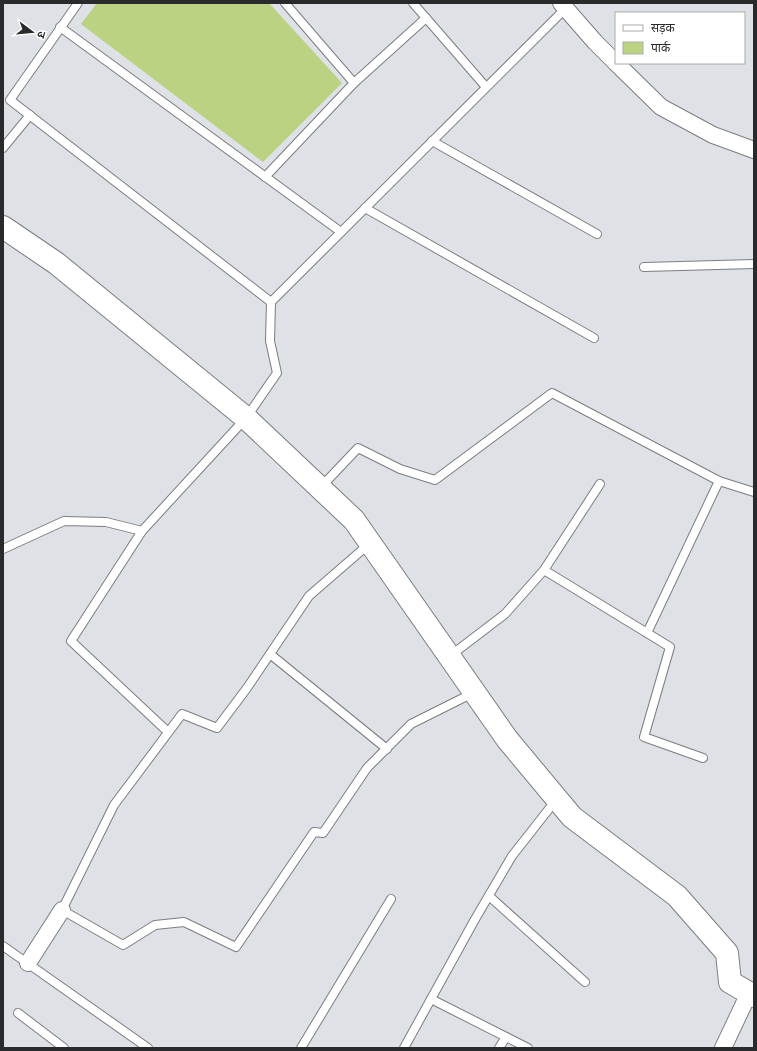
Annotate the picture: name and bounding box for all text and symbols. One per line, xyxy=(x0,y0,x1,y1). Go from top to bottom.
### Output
north arrow xyxy=(12,12,52,52)
legend xyxy=(615,12,745,64)
text: सड़क xyxy=(651,20,676,36)
text: उ xyxy=(34,30,49,40)
text: पार्क xyxy=(651,40,671,56)

